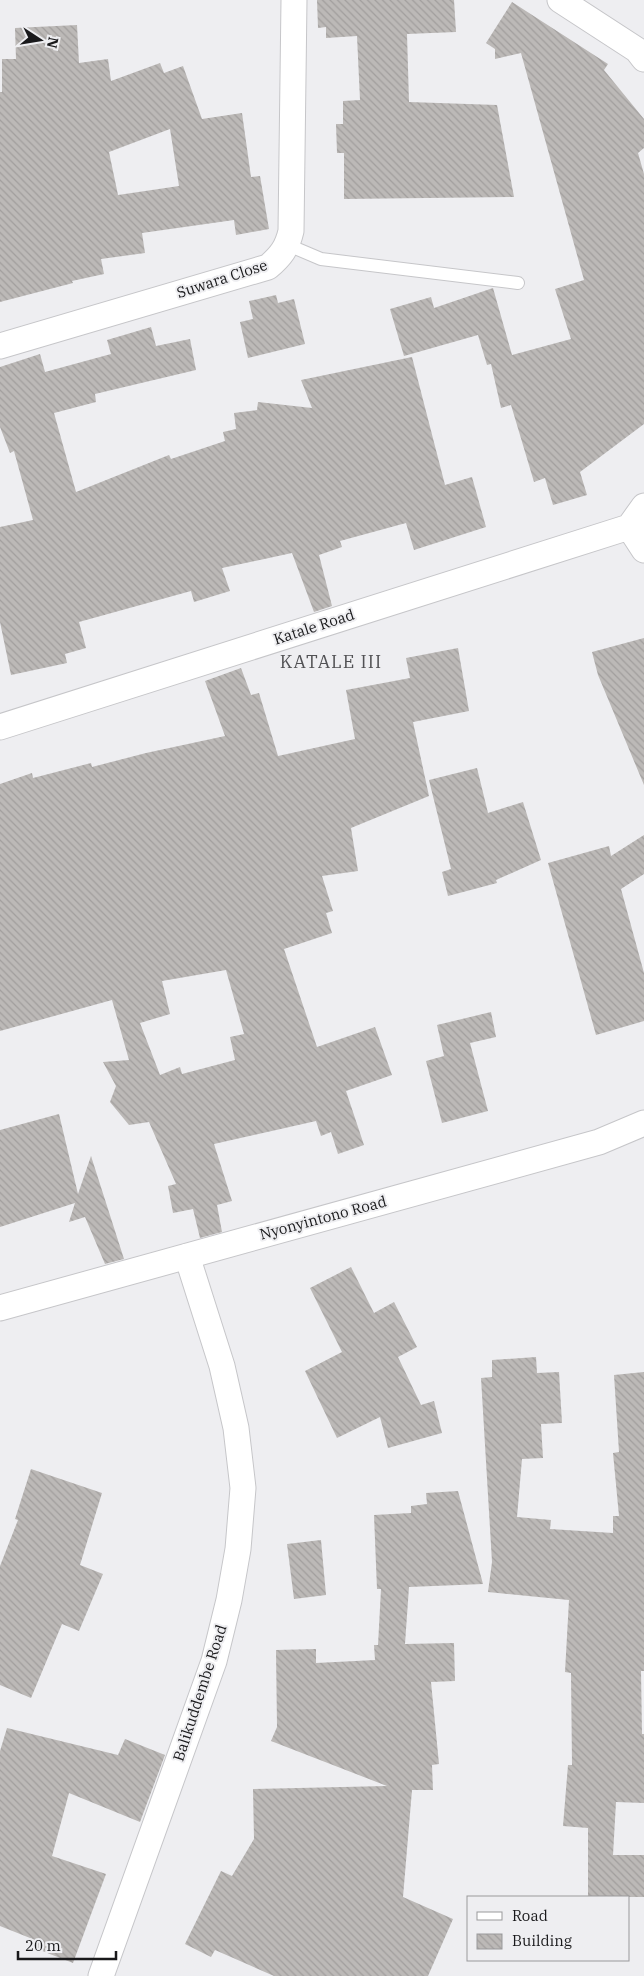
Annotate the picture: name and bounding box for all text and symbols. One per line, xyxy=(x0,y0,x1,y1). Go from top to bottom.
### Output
north arrow xyxy=(15,15,65,65)
text: N xyxy=(43,35,63,50)
street label: Suwara Close xyxy=(174,255,270,302)
street label: Katale Road xyxy=(271,605,357,648)
district label: KATALE III xyxy=(280,650,382,673)
street label: Nyonyintono Road xyxy=(257,1191,388,1244)
street label: Balikuddembe Road xyxy=(168,1622,231,1763)
legend xyxy=(467,1896,629,1961)
text: Road xyxy=(512,1906,548,1925)
scale bar xyxy=(18,1928,115,1960)
text: Building xyxy=(512,1931,572,1950)
text: 20 m xyxy=(25,1936,61,1955)

